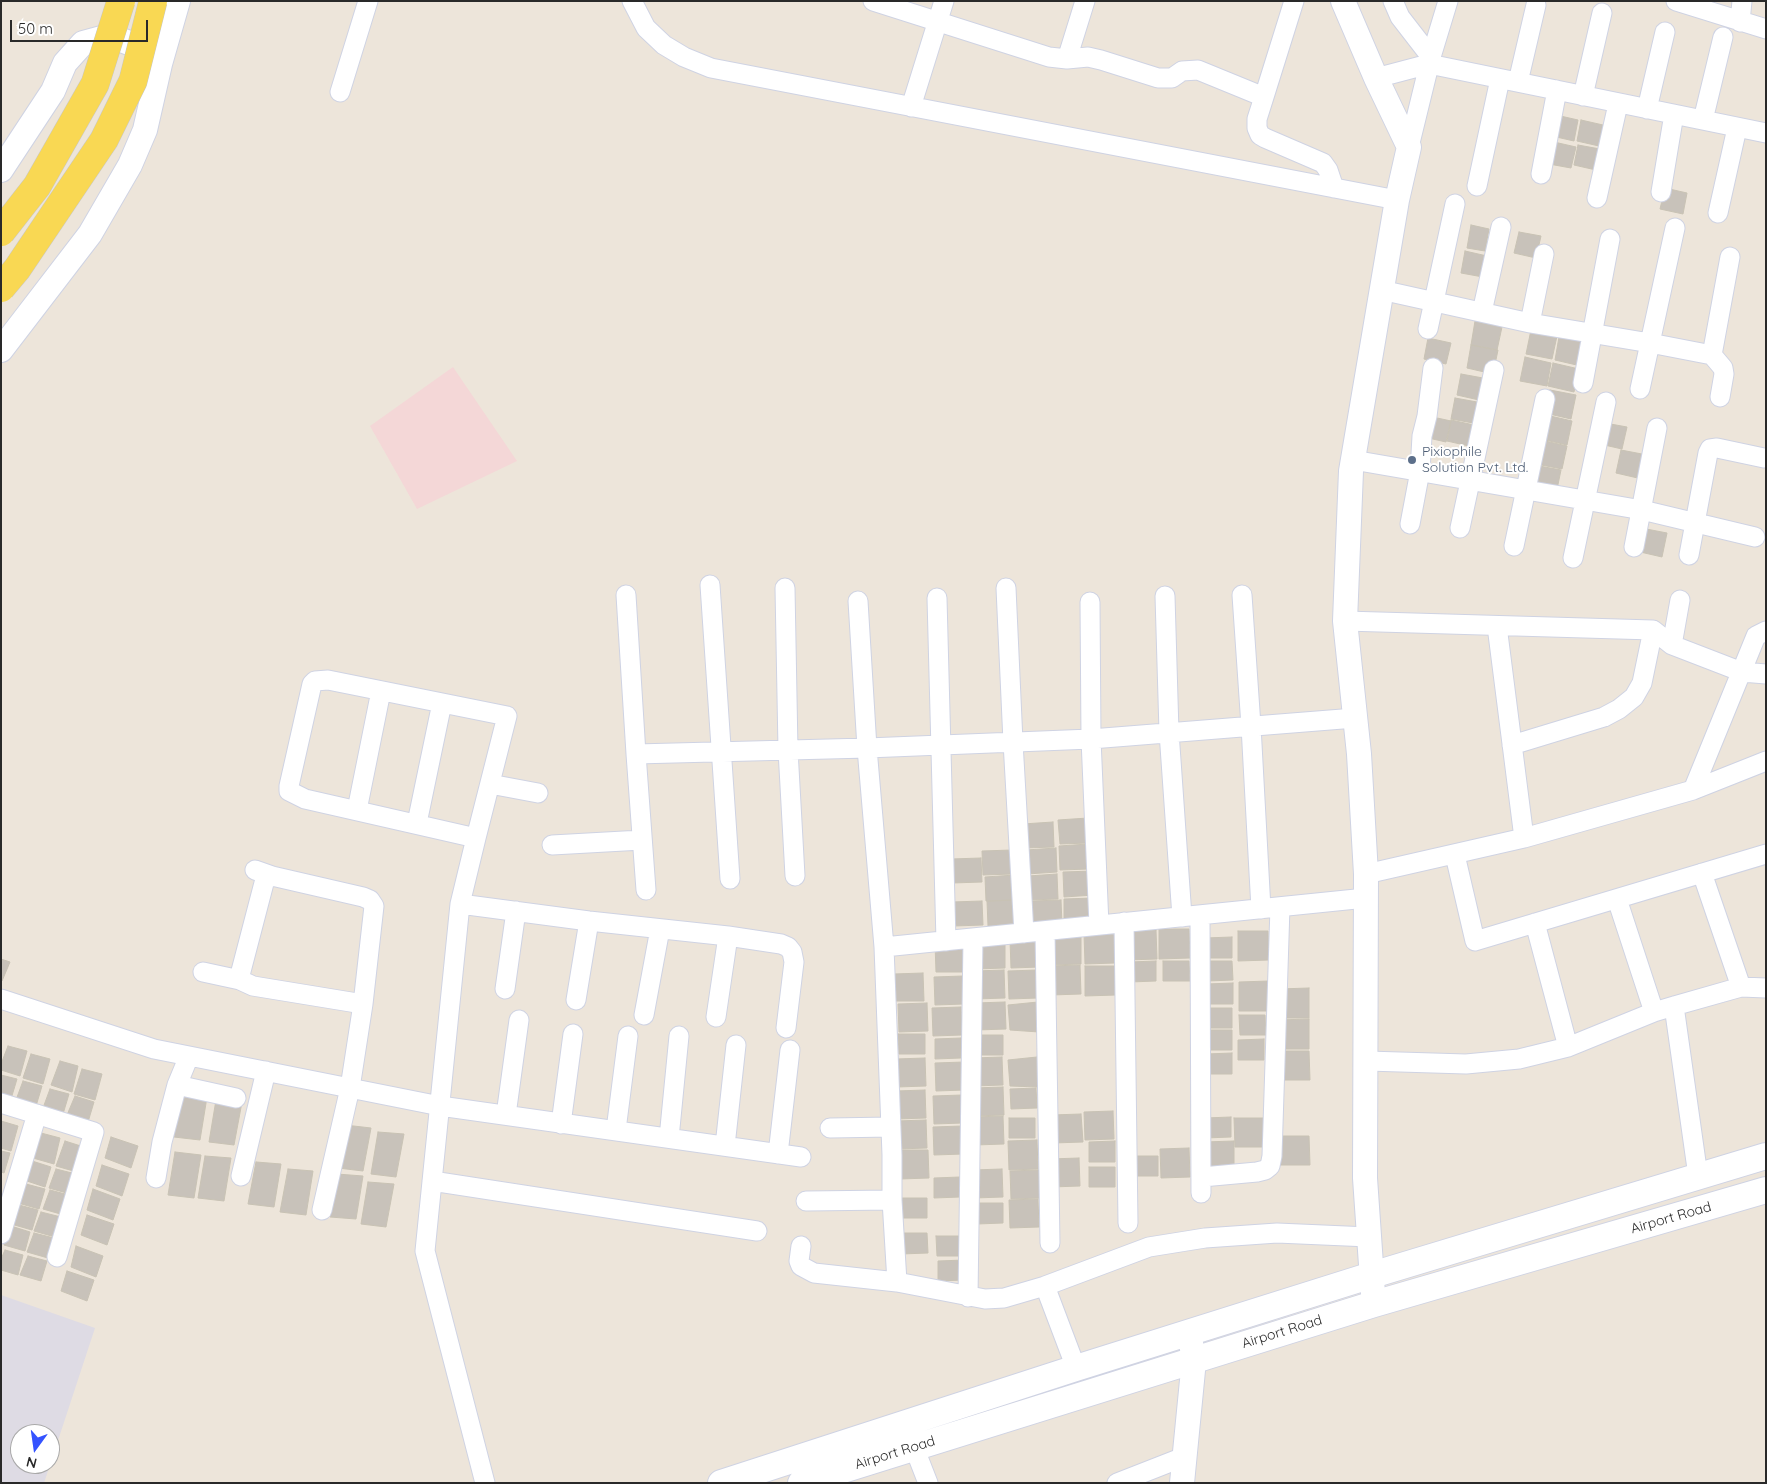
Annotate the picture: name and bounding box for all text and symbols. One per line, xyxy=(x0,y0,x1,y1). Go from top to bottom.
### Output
scale bar xyxy=(12,10,150,42)
text: 50 m xyxy=(18,19,53,38)
place label: Pixiophile Solution Pvt. Ltd. xyxy=(1422,444,1528,477)
marker: Pixiophile Solution Pvt. Ltd. xyxy=(1406,454,1418,466)
street label: Airport Road xyxy=(1629,1198,1713,1238)
street label: Airport Road xyxy=(1240,1312,1324,1352)
north arrow xyxy=(10,1424,60,1474)
street label: Airport Road xyxy=(853,1433,937,1473)
text: N xyxy=(24,1453,39,1473)

